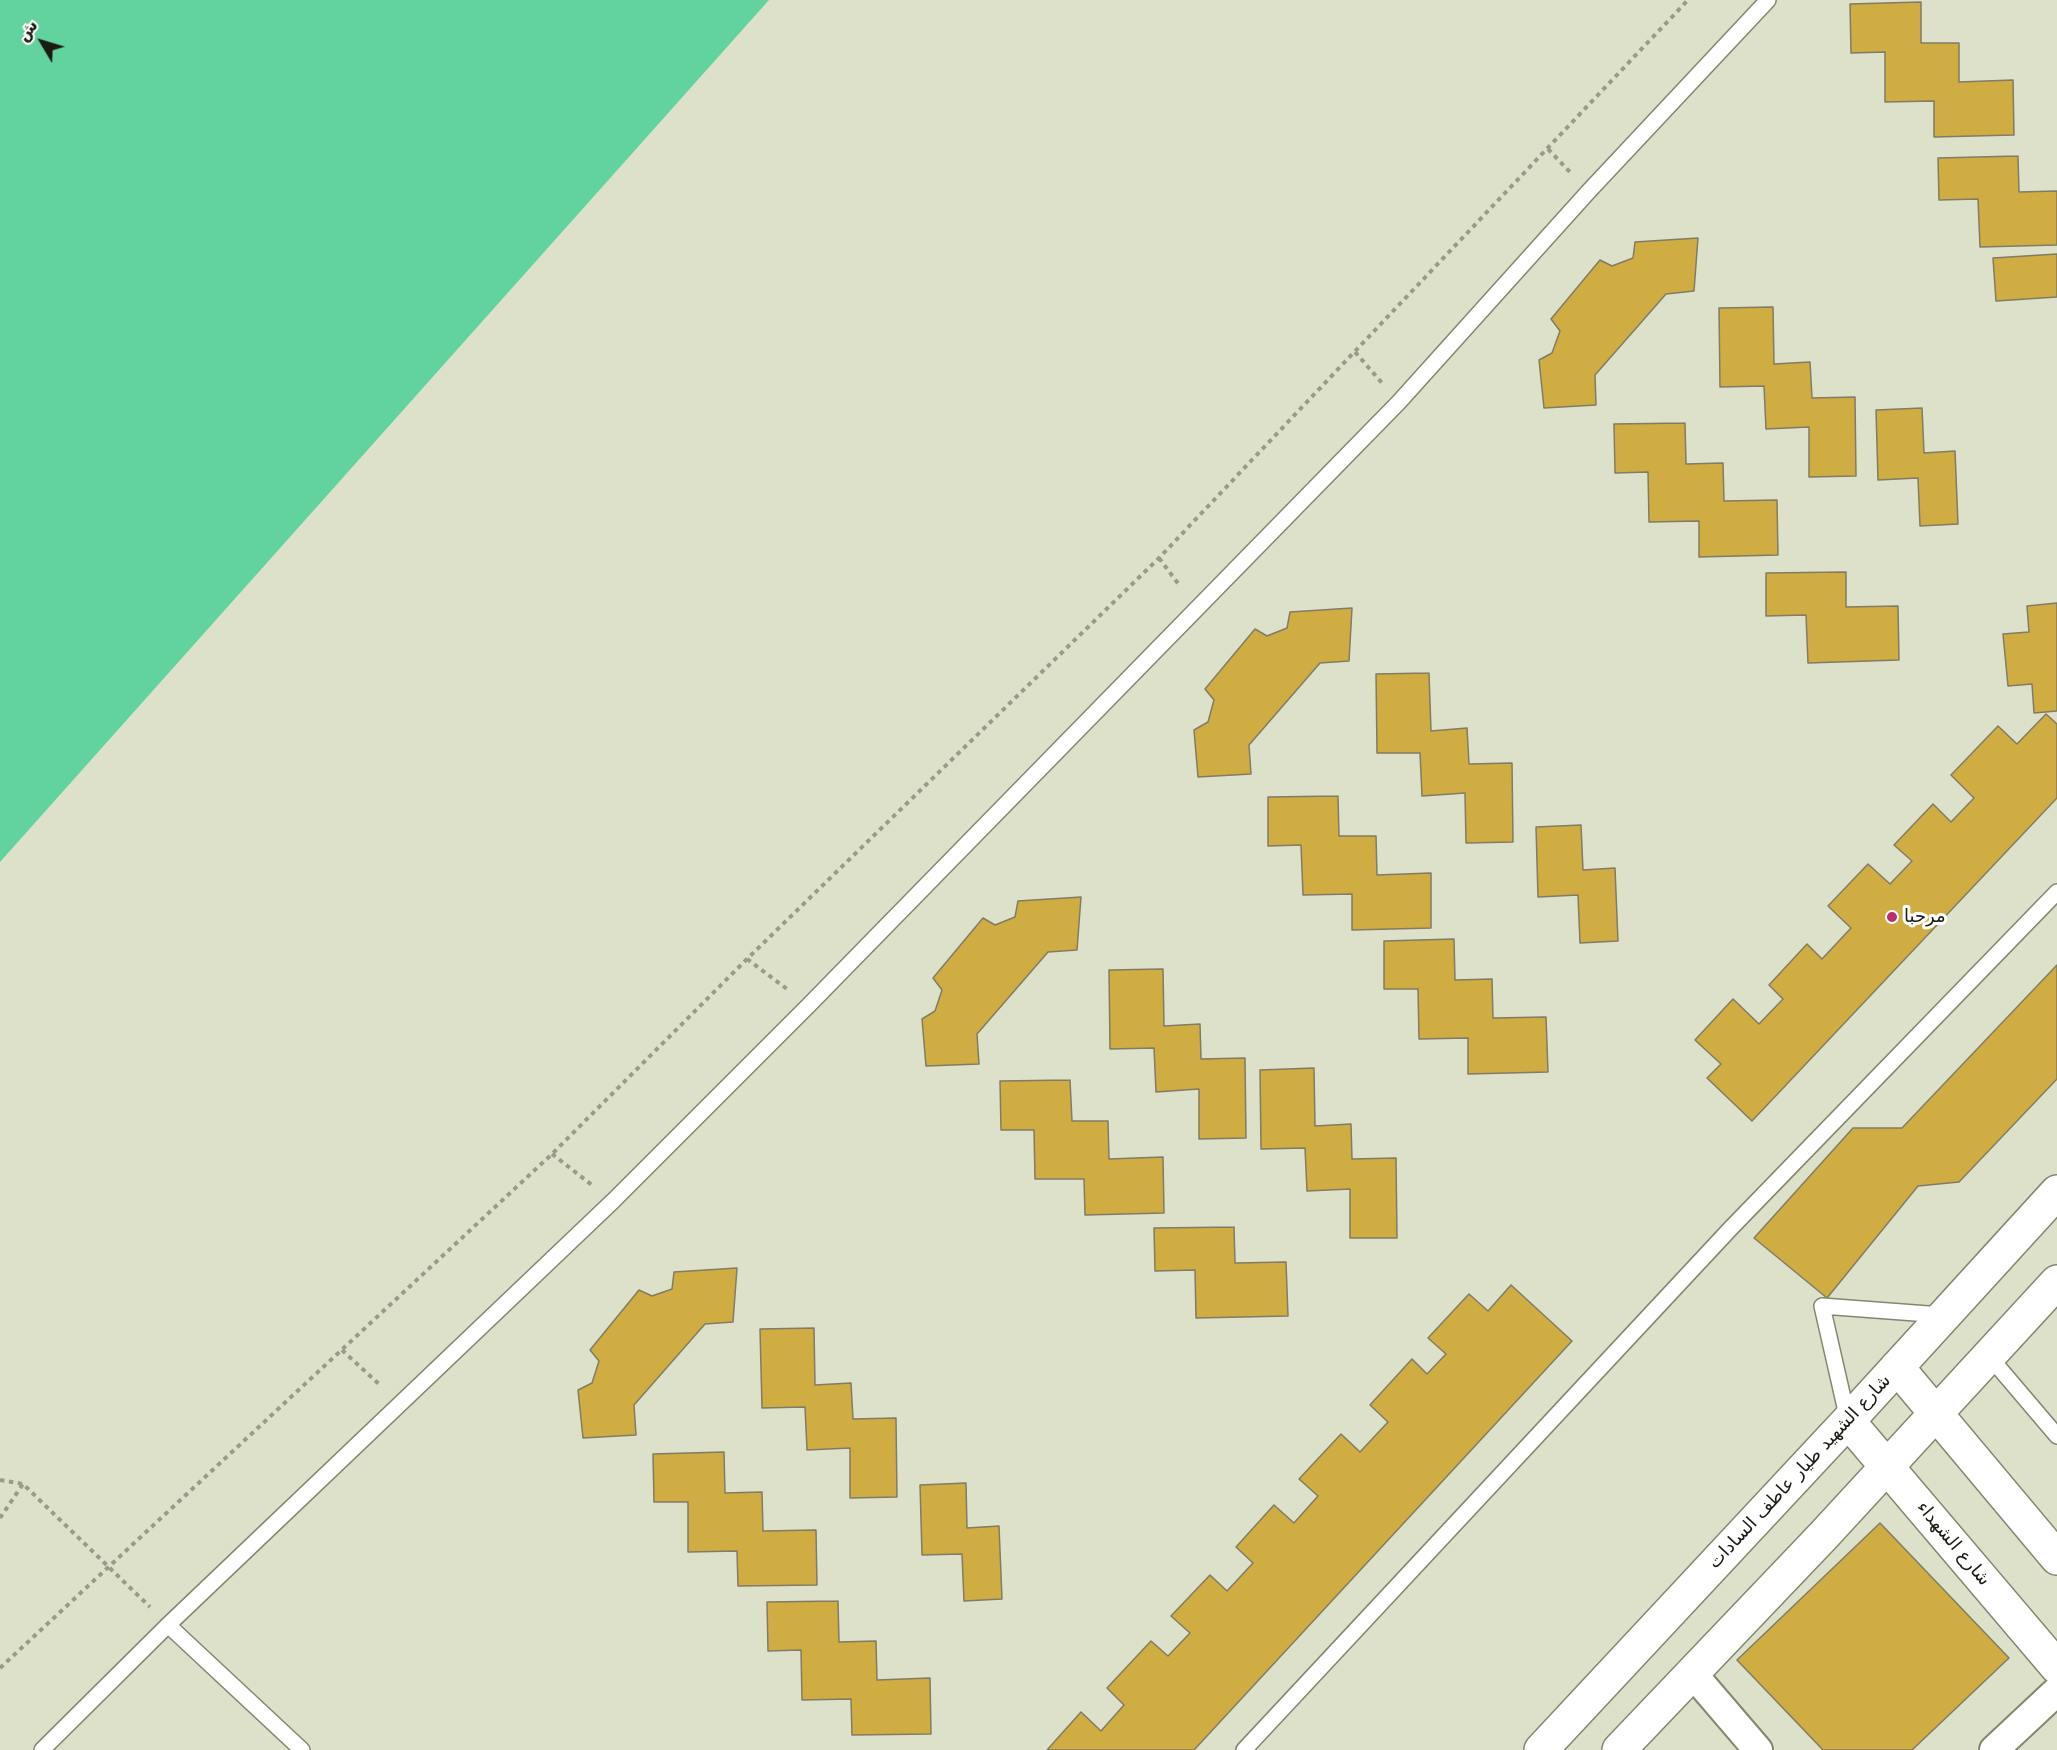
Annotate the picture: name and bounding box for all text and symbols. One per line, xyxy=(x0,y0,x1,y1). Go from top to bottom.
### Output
north arrow xyxy=(12,12,72,72)
text: ش xyxy=(13,16,42,45)
place label: مرحبا xyxy=(1904,906,1946,928)
marker: مرحبا xyxy=(1885,910,1899,924)
street label: شارع الشهيد طيار عاطف السادات xyxy=(1704,1370,1896,1574)
street label: شارع الشهداء xyxy=(1911,1497,1995,1591)

